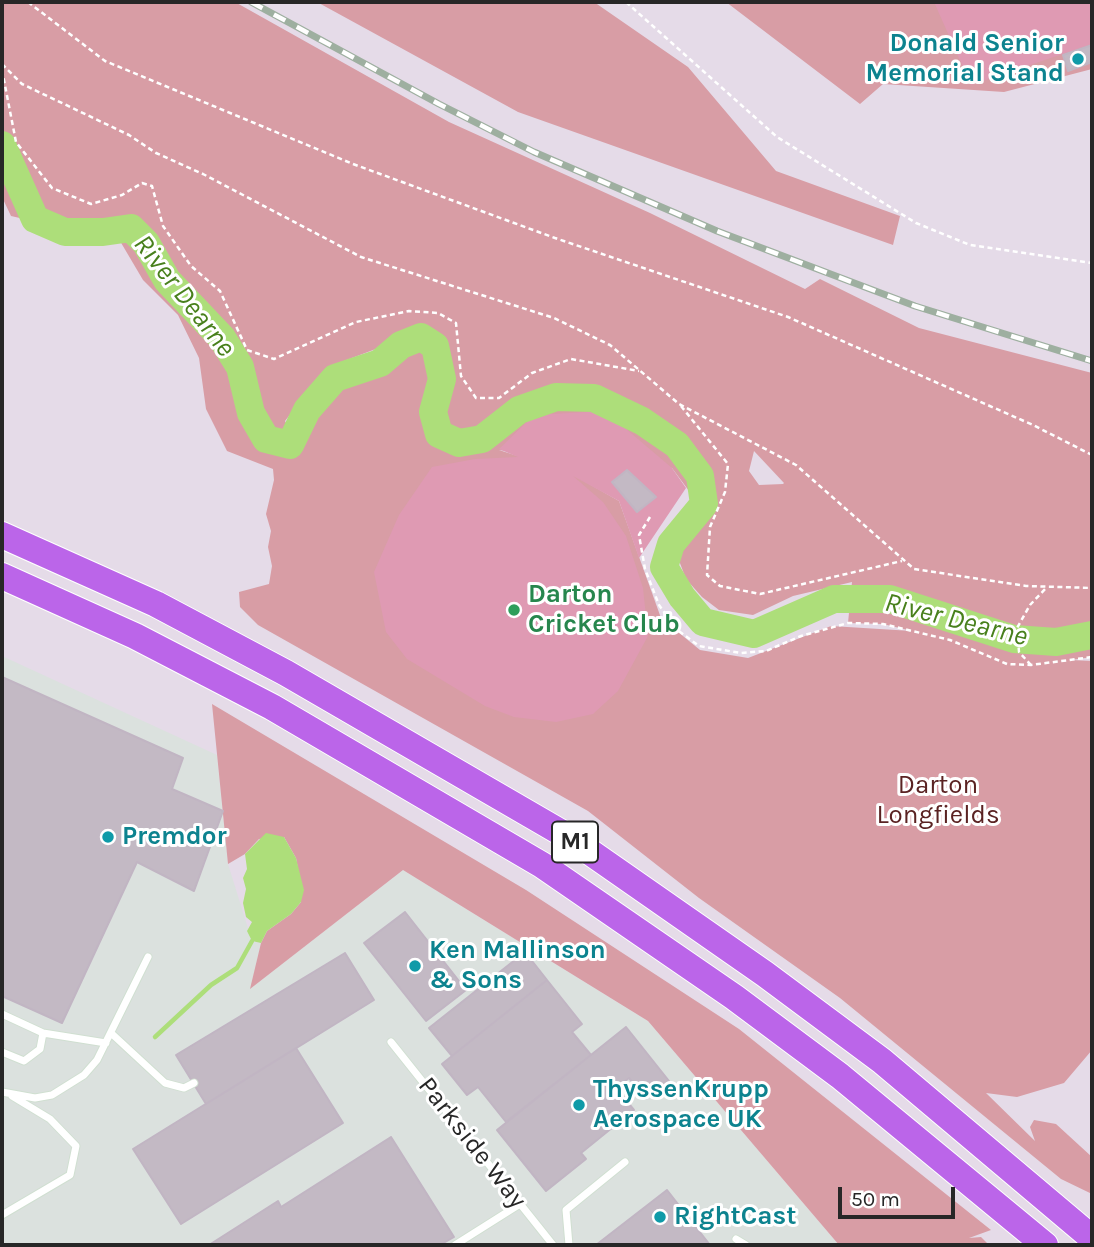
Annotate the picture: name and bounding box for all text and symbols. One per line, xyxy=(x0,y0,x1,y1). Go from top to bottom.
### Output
place label: Donald Senior Memorial Stand xyxy=(865,28,1064,90)
marker: Donald Senior Memorial Stand xyxy=(1070,51,1086,67)
water label: River Dearne xyxy=(126,228,242,364)
place label: Darton Cricket Club xyxy=(528,579,680,640)
water label: River Dearne xyxy=(881,586,1031,654)
marker: Darton Cricket Club xyxy=(506,602,522,618)
park label: Darton Longfields xyxy=(876,770,1000,832)
place label: Premdor xyxy=(122,821,227,853)
road number: M1 xyxy=(552,822,598,862)
marker: Premdor xyxy=(100,829,116,845)
place label: Ken Mallinson & Sons xyxy=(429,935,606,996)
marker: Ken Mallinson & Sons xyxy=(407,958,423,974)
street label: Parkside Way xyxy=(411,1071,533,1215)
place label: ThyssenKrupp Aerospace UK xyxy=(593,1074,769,1136)
marker: ThyssenKrupp Aerospace UK xyxy=(571,1097,587,1113)
scale bar xyxy=(842,1174,959,1218)
text: 50 m xyxy=(851,1187,900,1211)
place label: RightCast xyxy=(674,1201,796,1233)
marker: RightCast xyxy=(652,1209,668,1225)

